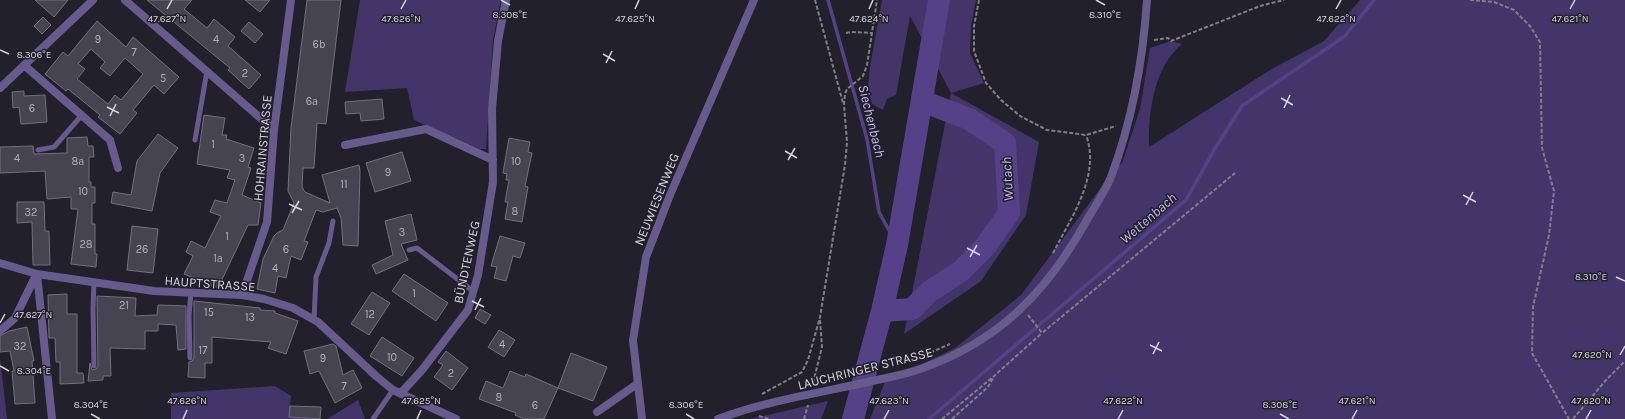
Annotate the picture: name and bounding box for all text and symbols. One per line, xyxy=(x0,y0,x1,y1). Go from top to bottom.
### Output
text: 8.308°E xyxy=(493,9,527,21)
text: 8.310°E xyxy=(1089,9,1121,21)
text: 47.627°N xyxy=(148,13,186,25)
text: 47.626°N xyxy=(381,13,421,25)
text: 47.625°N xyxy=(615,13,655,25)
text: 47.624°N xyxy=(849,13,889,25)
text: 47.622°N xyxy=(1316,13,1356,25)
text: 47.621°N xyxy=(1551,13,1589,25)
house number: 9 xyxy=(95,33,101,46)
house number: 4 xyxy=(213,33,219,46)
house number: 6b xyxy=(313,38,325,51)
house number: 7 xyxy=(131,46,137,59)
text: 8.306°E xyxy=(17,49,51,61)
house number: 2 xyxy=(242,67,248,80)
house number: 5 xyxy=(160,72,166,85)
water label: Siechenbach xyxy=(854,83,889,159)
street label: HOHRAINSTRASSE xyxy=(250,94,275,202)
house number: 6a xyxy=(306,95,318,108)
house number: 6 xyxy=(29,102,35,115)
house number: 1 xyxy=(211,138,215,151)
street label: NEUWIESENWEG xyxy=(631,151,682,248)
house number: 4 xyxy=(14,152,20,165)
house number: 3 xyxy=(239,152,245,165)
house number: 8a xyxy=(72,155,84,168)
house number: 10 xyxy=(511,155,521,168)
water label: Wutach xyxy=(998,156,1017,202)
house number: 9 xyxy=(385,166,391,179)
house number: 11 xyxy=(340,178,348,191)
house number: 10 xyxy=(78,185,88,198)
water label: Wettenbach xyxy=(1117,189,1180,248)
house number: 8 xyxy=(512,205,519,218)
house number: 32 xyxy=(25,206,37,219)
street label: BÜNDTENWEG xyxy=(449,219,483,305)
house number: 3 xyxy=(399,226,405,239)
house number: 1 xyxy=(225,230,229,243)
house number: 28 xyxy=(79,238,93,251)
house number: 26 xyxy=(136,243,148,256)
house number: 6 xyxy=(283,243,289,256)
house number: 1a xyxy=(213,252,223,265)
house number: 4 xyxy=(272,262,278,275)
text: 8.310°E xyxy=(1575,271,1607,283)
street label: HAUPTSTRASSE xyxy=(164,273,256,294)
house number: 1 xyxy=(412,287,416,300)
house number: 21 xyxy=(119,299,129,312)
house number: 15 xyxy=(204,306,214,319)
house number: 12 xyxy=(365,308,375,321)
text: 47.627°N xyxy=(14,309,52,321)
house number: 13 xyxy=(245,311,255,324)
house number: 4 xyxy=(499,338,505,351)
house number: 32 xyxy=(14,340,26,353)
house number: 17 xyxy=(199,344,207,357)
street label: LAUCHRINGER STRASSE xyxy=(796,344,934,393)
text: 47.620°N xyxy=(1572,349,1612,361)
house number: 10 xyxy=(387,351,397,364)
house number: 9 xyxy=(320,352,326,365)
text: 8.304°E xyxy=(17,365,51,377)
house number: 2 xyxy=(448,367,454,380)
house number: 7 xyxy=(341,380,347,393)
house number: 8 xyxy=(496,391,503,404)
text: 47.626°N xyxy=(167,395,207,407)
text: 47.625°N xyxy=(401,395,441,407)
text: 47.623°N xyxy=(869,395,909,407)
text: 47.622°N xyxy=(1103,395,1143,407)
text: 47.621°N xyxy=(1338,395,1376,407)
text: 47.620°N xyxy=(1571,395,1611,407)
text: 8.304°E xyxy=(74,399,108,411)
house number: 6 xyxy=(532,399,538,412)
text: 8.306°E xyxy=(669,399,703,411)
text: 8.308°E xyxy=(1263,399,1297,411)

